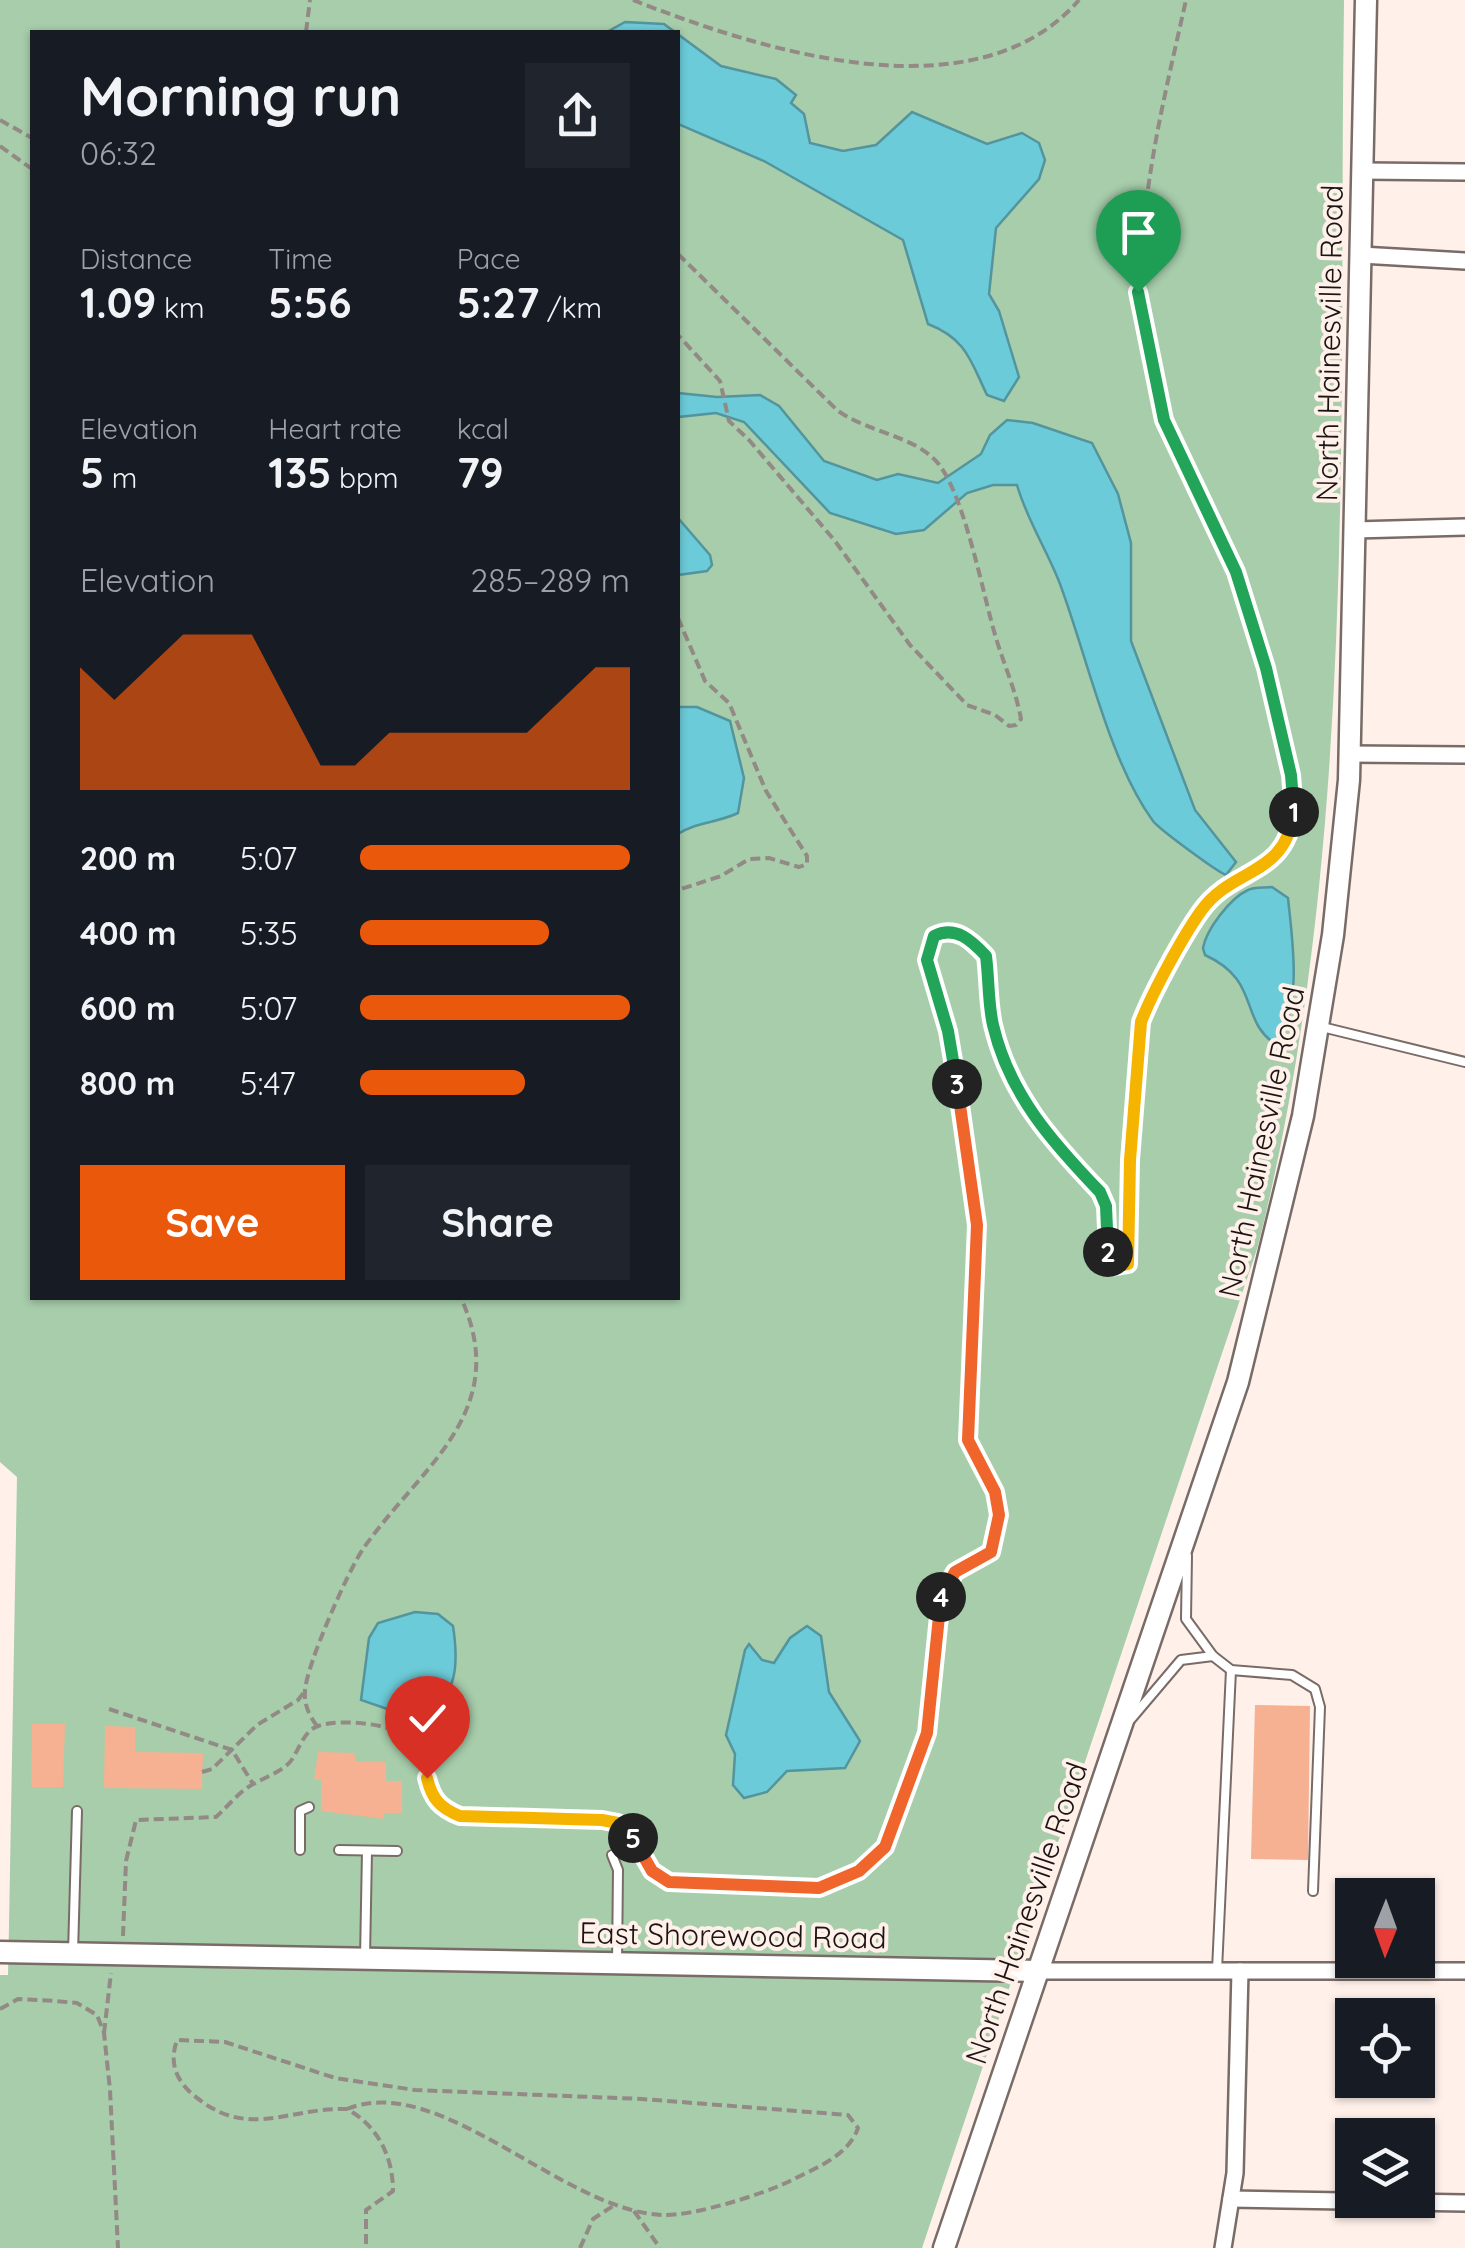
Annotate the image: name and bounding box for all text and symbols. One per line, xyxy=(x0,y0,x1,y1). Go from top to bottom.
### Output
text: Morning run xyxy=(80,61,401,130)
button: share xyxy=(525,63,630,168)
text: 06:32 xyxy=(80,133,157,173)
street label: North Hainesville Road xyxy=(1307,184,1351,502)
pin xyxy=(1096,190,1181,293)
icon: arrive xyxy=(1111,205,1166,260)
text: Distance xyxy=(80,241,192,276)
text: Time xyxy=(268,241,333,276)
text: Pace xyxy=(457,241,521,276)
text: 1.09 xyxy=(80,276,156,329)
text: 5:56 xyxy=(268,276,351,329)
text: 5:27 xyxy=(457,276,539,329)
text: km xyxy=(156,290,205,325)
text: /km xyxy=(539,290,602,325)
text: Elevation xyxy=(80,411,198,446)
text: Heart rate xyxy=(268,411,402,446)
text: kcal xyxy=(457,411,509,446)
text: 5 xyxy=(80,446,104,499)
text: 135 xyxy=(268,446,331,499)
text: 79 xyxy=(457,446,504,499)
text: m xyxy=(104,460,137,495)
text: bpm xyxy=(331,460,399,495)
text: Elevation xyxy=(80,560,215,600)
text: 285–289 m xyxy=(470,560,630,600)
pin: 1 xyxy=(1269,787,1319,837)
text: 1 xyxy=(1289,794,1299,829)
text: 200 m xyxy=(80,838,176,878)
text: 5:07 xyxy=(240,838,297,878)
text: 400 m xyxy=(80,913,177,953)
text: 5:35 xyxy=(240,913,298,953)
street label: North Hainesville Road xyxy=(1209,983,1313,1301)
text: 600 m xyxy=(80,988,175,1028)
text: 5:07 xyxy=(240,988,297,1028)
pin: 3 xyxy=(932,1059,982,1109)
text: 800 m xyxy=(80,1063,175,1103)
text: 5:47 xyxy=(240,1063,296,1103)
text: 3 xyxy=(949,1066,965,1101)
button: Save xyxy=(80,1165,345,1280)
button: Share xyxy=(365,1165,630,1280)
pin: 2 xyxy=(1083,1227,1133,1277)
text: 2 xyxy=(1100,1234,1116,1269)
pin: 4 xyxy=(916,1572,966,1622)
text: 4 xyxy=(933,1579,949,1614)
pin xyxy=(385,1676,470,1779)
icon: check xyxy=(400,1691,455,1746)
street label: North Hainesville Road xyxy=(956,1757,1096,2069)
pin: 5 xyxy=(608,1813,658,1863)
text: 5 xyxy=(625,1820,641,1855)
north arrow xyxy=(1335,1878,1435,1978)
map controls xyxy=(1335,1878,1435,2218)
street label: East Shorewood Road xyxy=(579,1913,887,1957)
button: locate xyxy=(1335,1998,1435,2098)
button: layers xyxy=(1335,2118,1435,2218)

